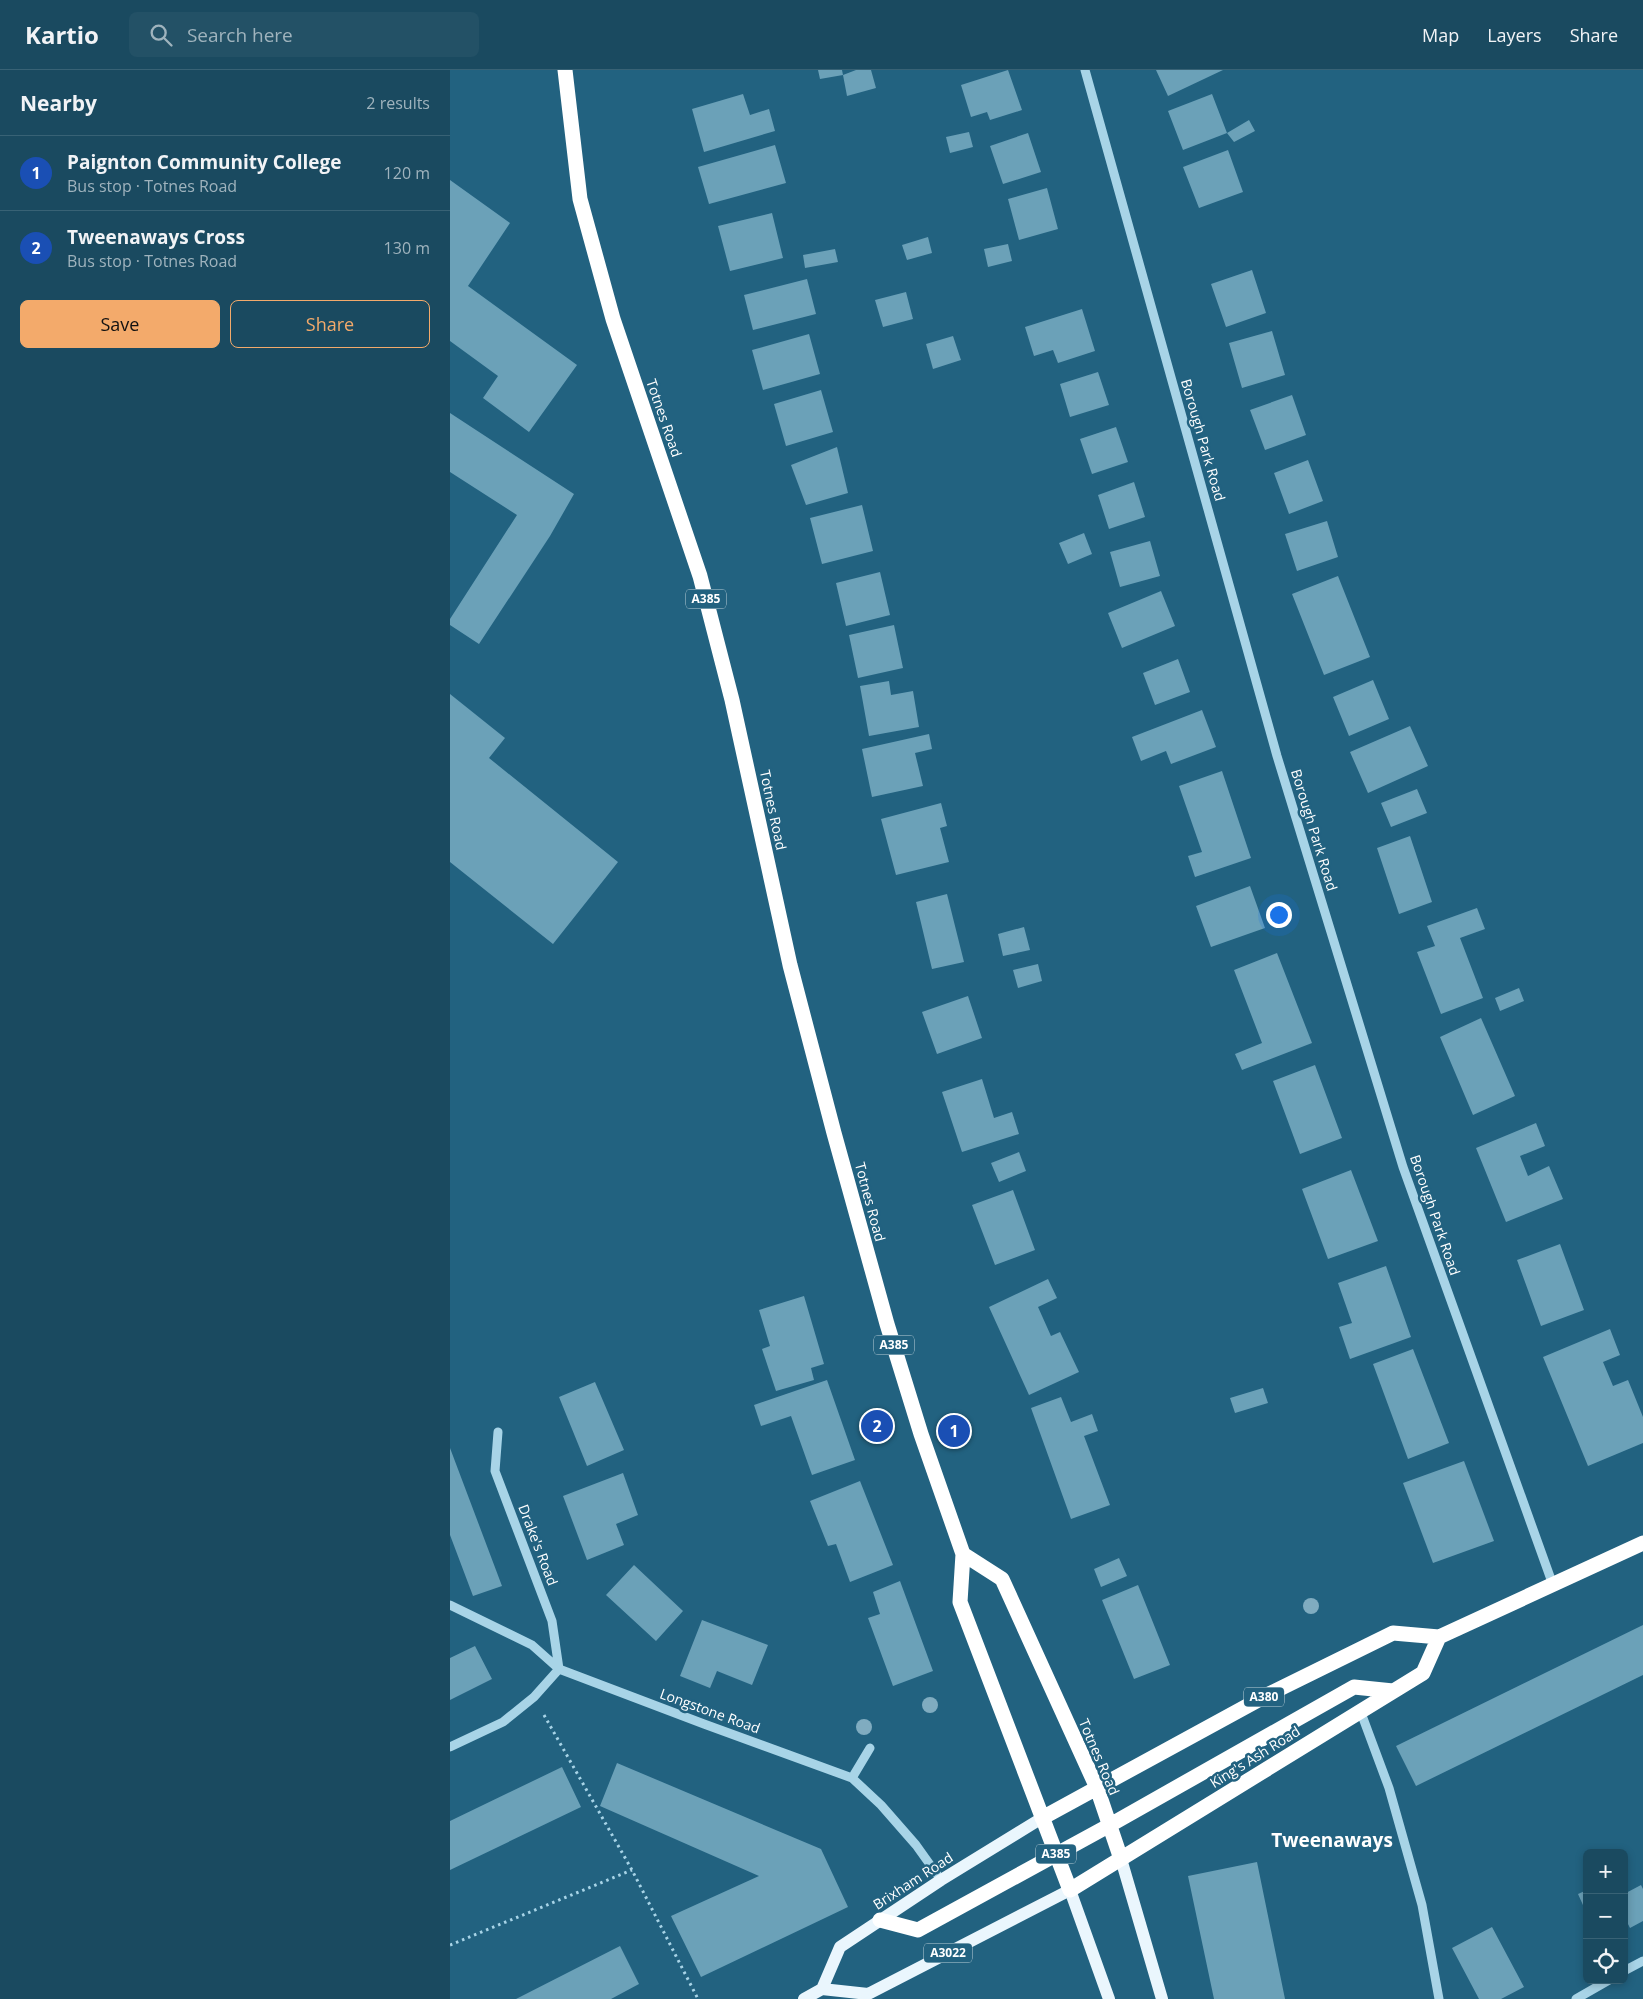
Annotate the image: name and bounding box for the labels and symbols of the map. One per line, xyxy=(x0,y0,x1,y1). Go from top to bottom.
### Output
street label: Totnes Road xyxy=(642,376,687,459)
street label: Borough Park Road xyxy=(1177,377,1230,503)
road number: A385 xyxy=(686,590,726,608)
street label: Borough Park Road xyxy=(1287,767,1342,893)
street label: Totnes Road xyxy=(756,768,791,852)
your location xyxy=(1266,902,1292,928)
street label: Borough Park Road xyxy=(1406,1152,1465,1278)
street label: Totnes Road xyxy=(851,1160,890,1244)
road number: A385 xyxy=(874,1336,914,1354)
pin: 2 xyxy=(861,1407,893,1445)
pin: 1 xyxy=(938,1412,970,1450)
street label: Drake's Road xyxy=(514,1501,563,1588)
street label: Longstone Road xyxy=(657,1684,763,1737)
road number: A380 xyxy=(1244,1688,1284,1706)
street label: Totnes Road xyxy=(1075,1716,1124,1798)
street label: King's Ash Road xyxy=(1206,1721,1303,1792)
district label: Tweenaways xyxy=(1271,1827,1393,1853)
road number: A385 xyxy=(1036,1845,1076,1864)
street label: Brixham Road xyxy=(869,1848,956,1914)
road number: A3022 xyxy=(924,1944,972,1962)

